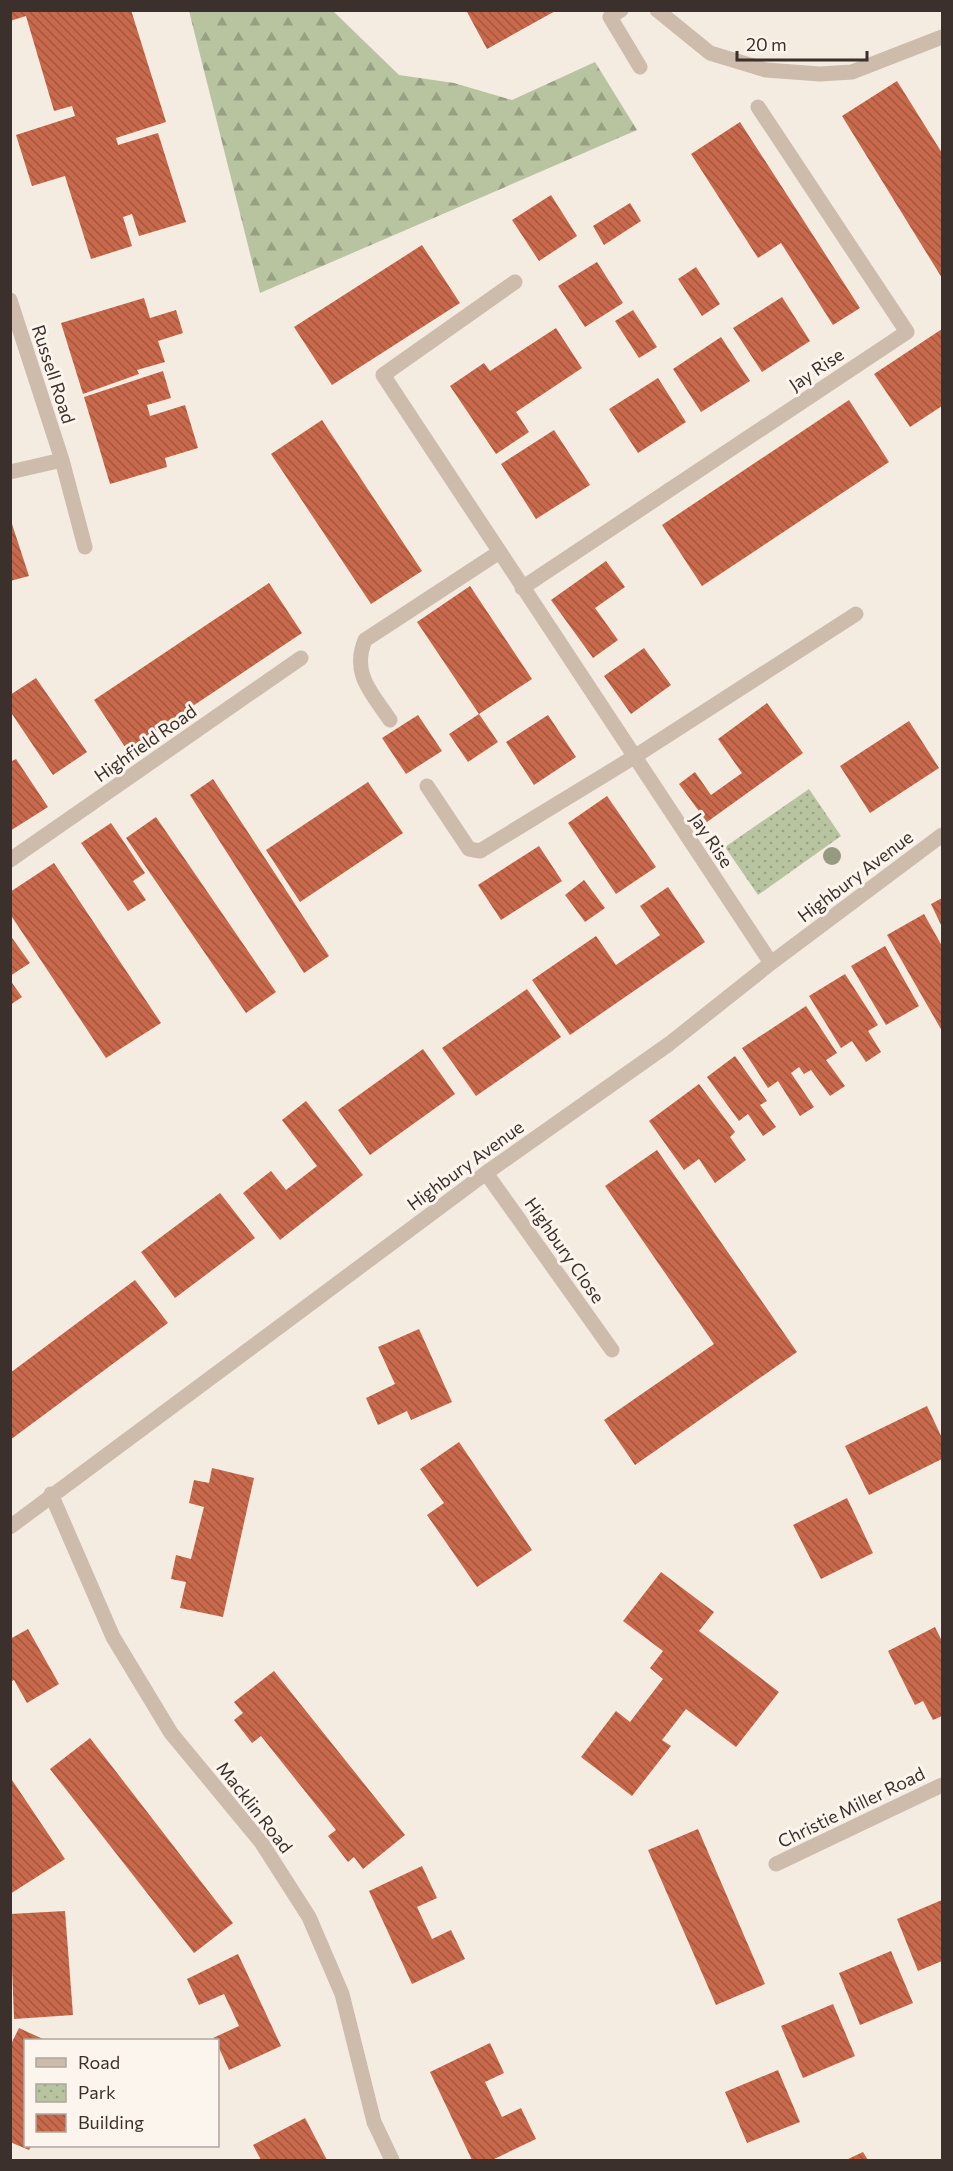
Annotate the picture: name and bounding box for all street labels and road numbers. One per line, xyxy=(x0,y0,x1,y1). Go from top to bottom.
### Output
street label: Russell Road xyxy=(28,322,80,426)
street label: Jay Rise xyxy=(784,343,848,395)
street label: Highfield Road xyxy=(90,700,200,786)
street label: Jay Rise xyxy=(686,808,738,872)
street label: Highbury Avenue xyxy=(793,825,917,927)
street label: Highbury Avenue xyxy=(402,1115,528,1215)
street label: Highbury Close xyxy=(520,1193,610,1307)
street label: Macklin Road xyxy=(212,1757,298,1857)
street label: Christie Miller Road xyxy=(774,1762,928,1852)

